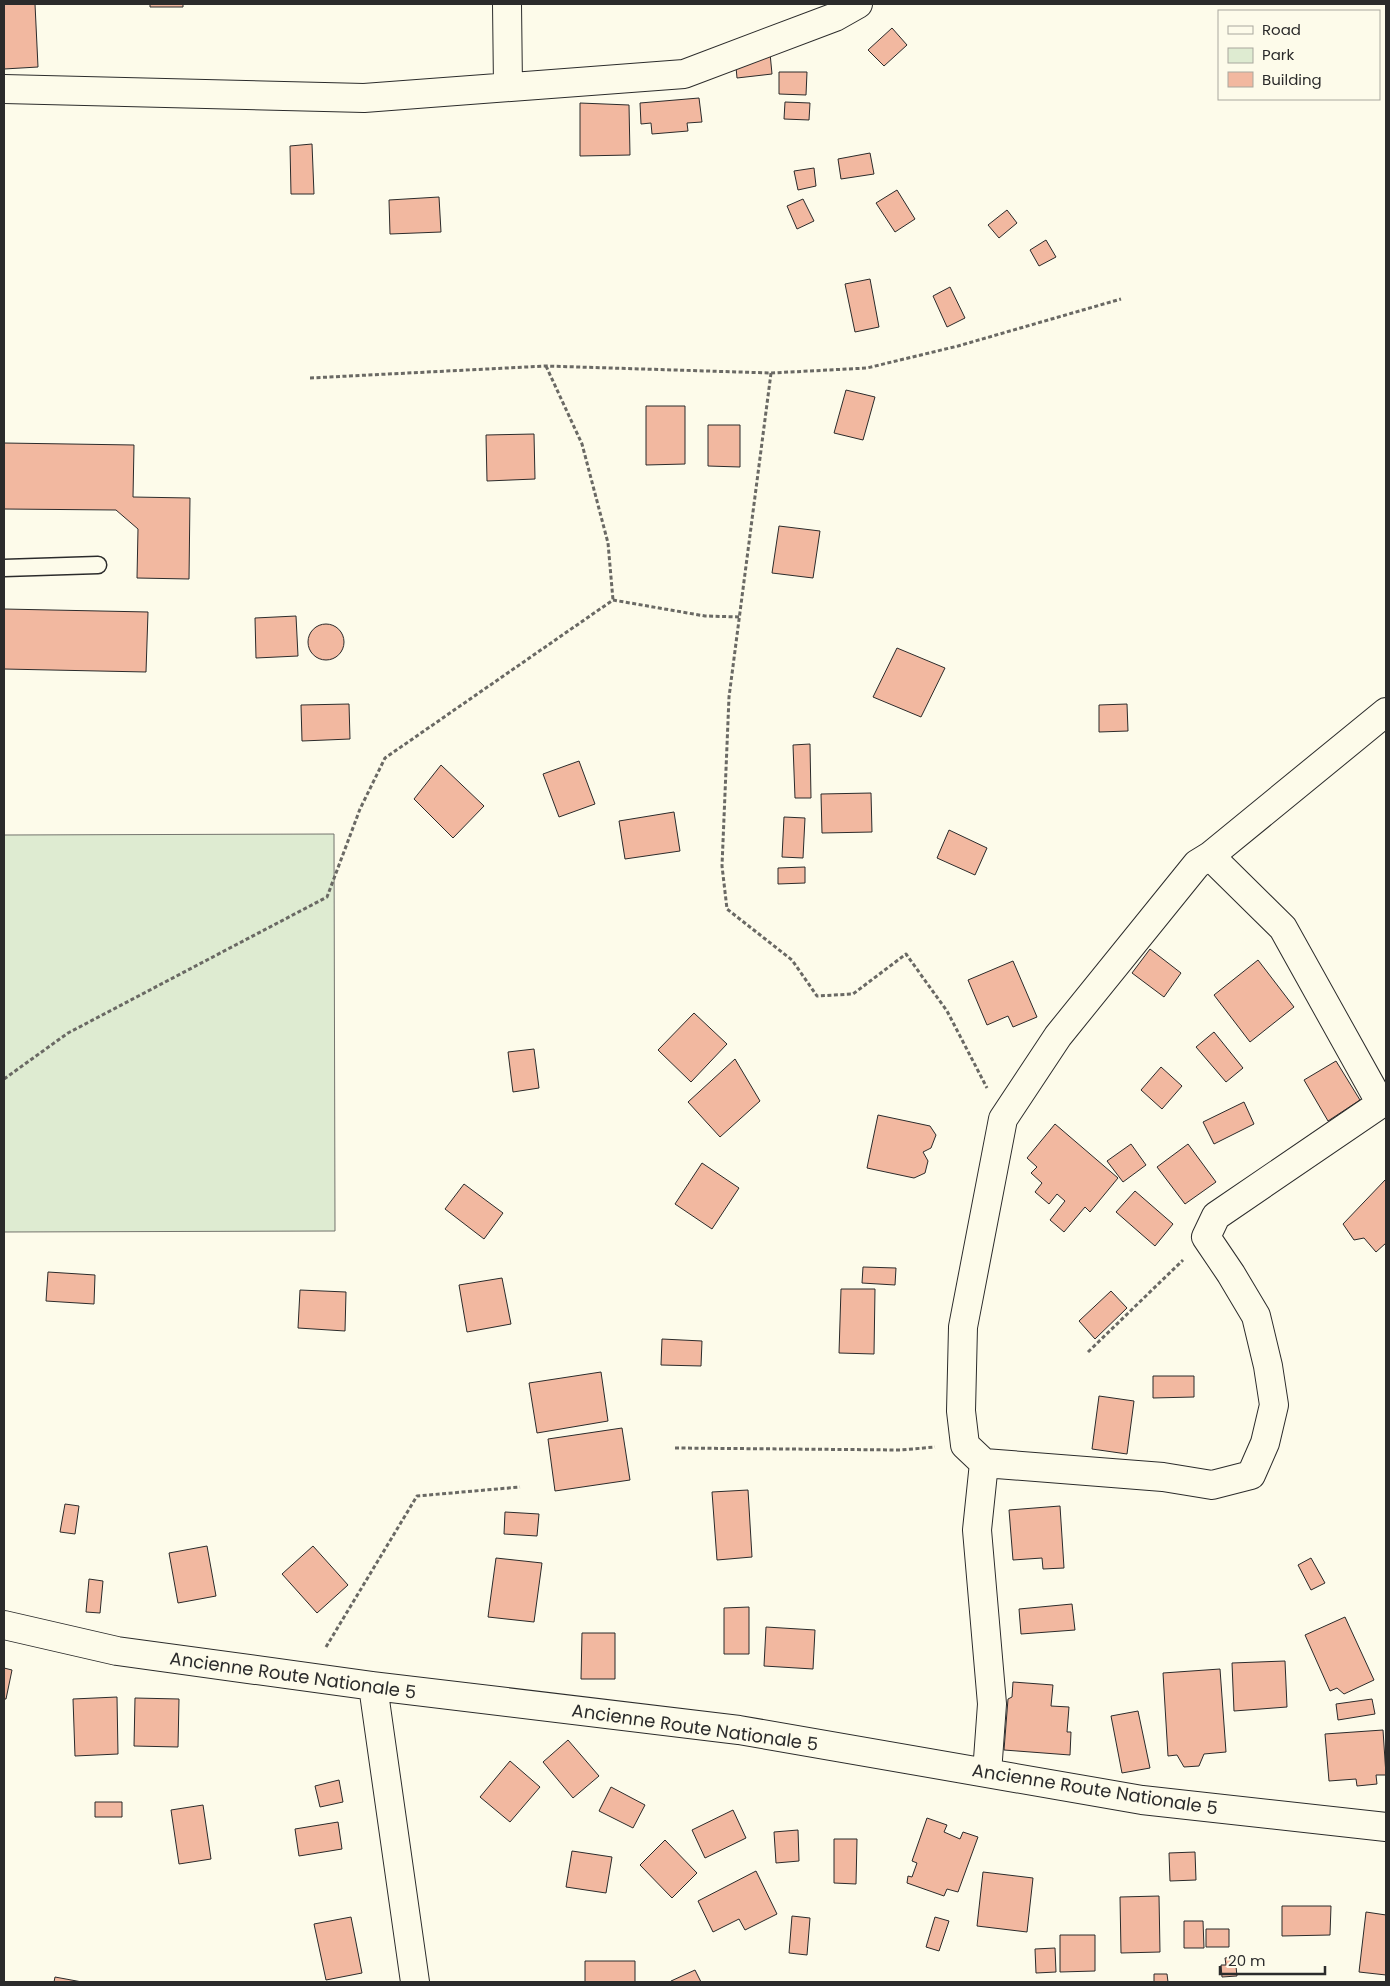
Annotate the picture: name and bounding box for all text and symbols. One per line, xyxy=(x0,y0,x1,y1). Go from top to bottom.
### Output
legend xyxy=(1218,10,1380,100)
text: Road xyxy=(1262,19,1301,40)
text: Park xyxy=(1262,44,1294,65)
text: Building xyxy=(1262,69,1322,90)
street label: Ancienne Route Nationale 5 xyxy=(168,1645,418,1705)
street label: Ancienne Route Nationale 5 xyxy=(570,1697,820,1757)
street label: Ancienne Route Nationale 5 xyxy=(970,1757,1220,1821)
scale bar xyxy=(1220,1944,1325,1976)
text: 20 m xyxy=(1228,1950,1266,1971)

